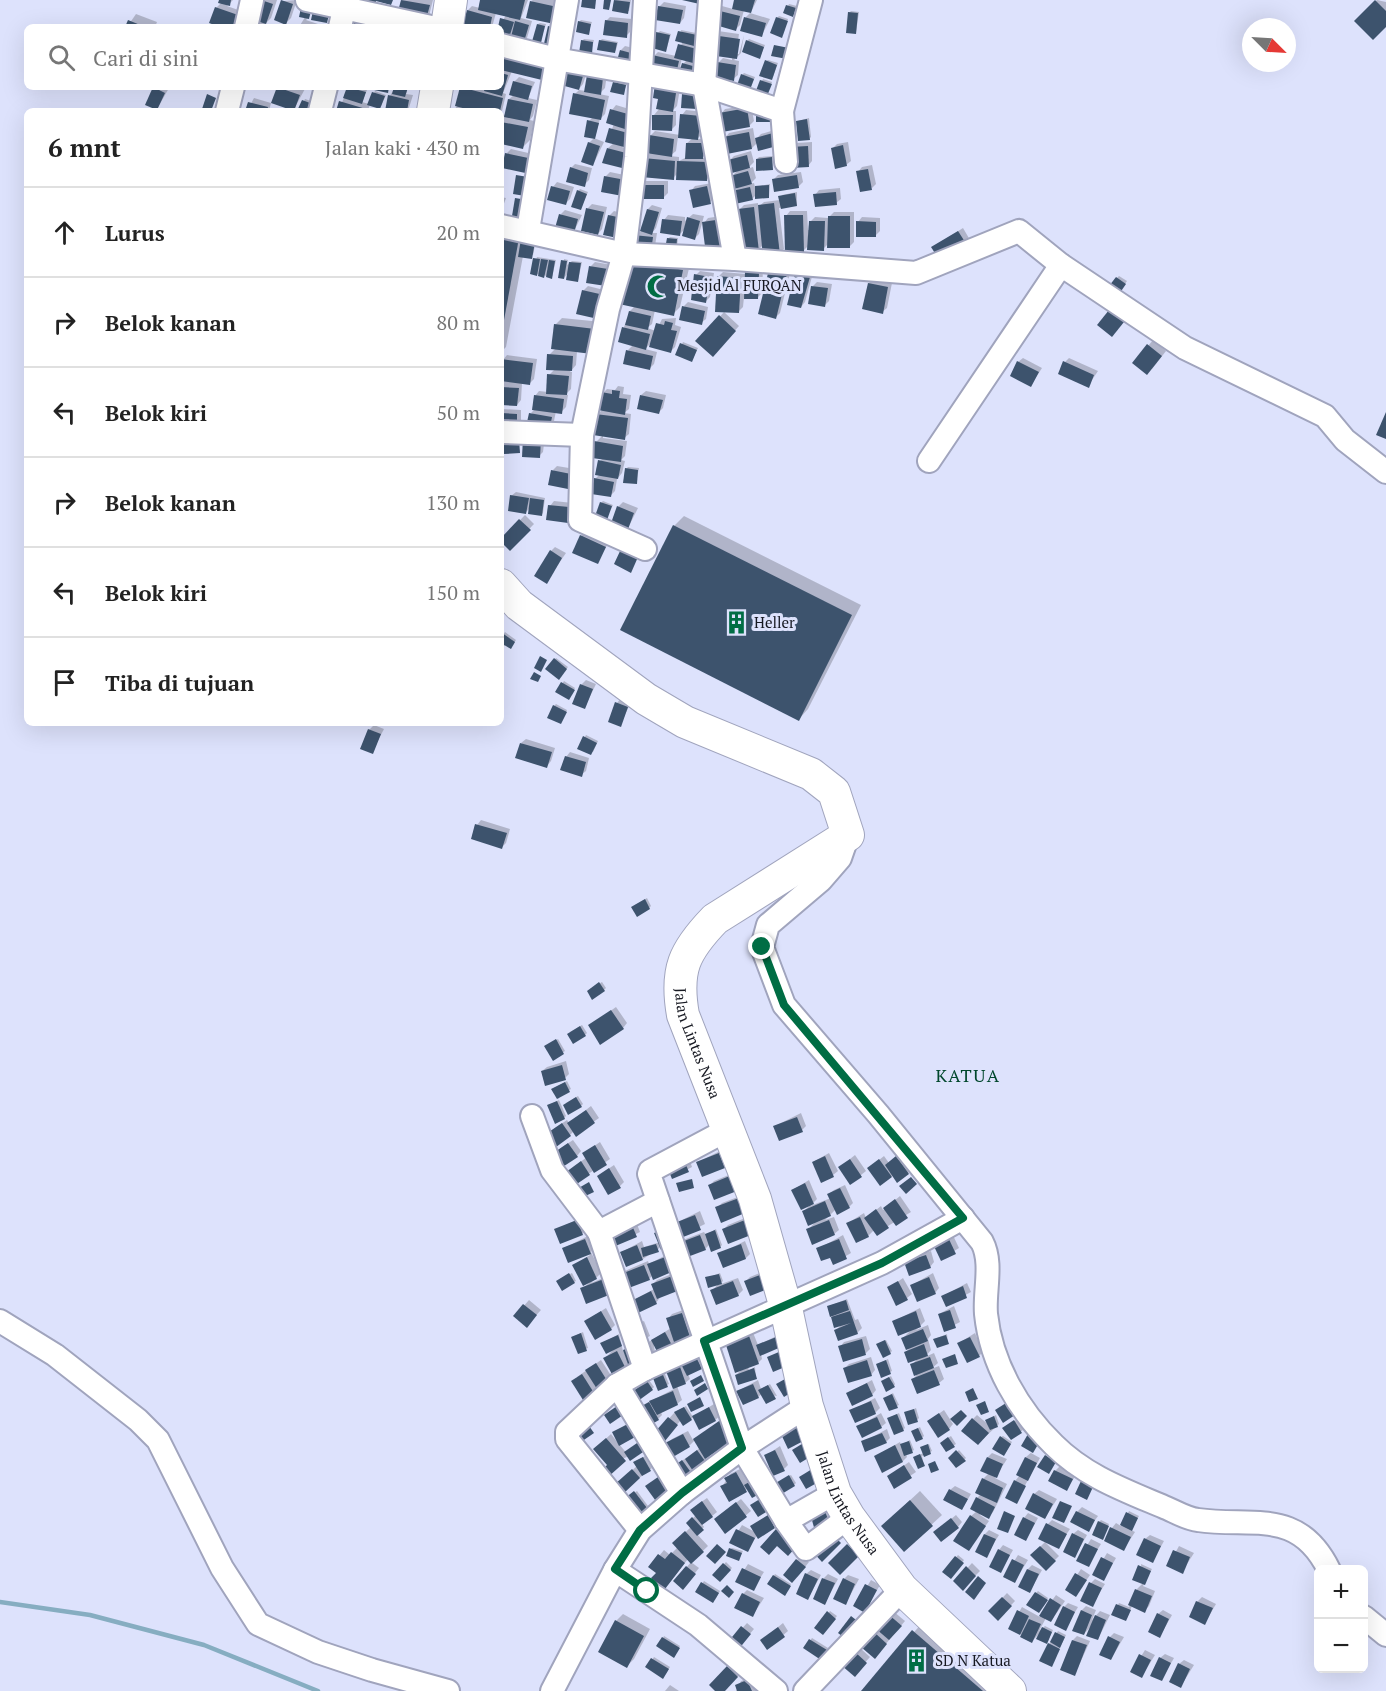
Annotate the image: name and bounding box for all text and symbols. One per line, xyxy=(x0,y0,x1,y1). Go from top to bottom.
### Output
north arrow xyxy=(1242,18,1296,72)
search box xyxy=(24,24,504,90)
icon: search xyxy=(45,41,78,74)
text: Cari di sini xyxy=(93,43,199,72)
text: 6 mnt xyxy=(48,130,121,164)
text: Jalan kaki · 430 m xyxy=(325,134,480,161)
icon: ahead xyxy=(48,216,81,249)
text: Lurus xyxy=(105,218,165,247)
text: 20 m xyxy=(437,219,480,246)
mosque icon: Mesjid Al FURQAN xyxy=(646,273,672,299)
place label: Mesjid Al FURQAN xyxy=(677,275,802,295)
icon: right xyxy=(48,306,81,339)
text: Belok kanan xyxy=(105,308,236,337)
text: 80 m xyxy=(437,309,480,336)
icon: left xyxy=(48,396,81,429)
text: Belok kiri xyxy=(105,398,207,427)
text: 50 m xyxy=(437,399,480,426)
icon: right xyxy=(48,486,81,519)
text: Belok kanan xyxy=(105,488,236,517)
text: 130 m xyxy=(426,489,480,516)
icon: left xyxy=(48,576,81,609)
text: Belok kiri xyxy=(105,578,207,607)
text: 150 m xyxy=(426,579,480,606)
building icon: Heller xyxy=(723,610,749,636)
place label: Heller xyxy=(754,612,795,632)
icon: arrive xyxy=(48,666,81,699)
text: Tiba di tujuan xyxy=(105,668,254,697)
route end xyxy=(748,933,774,959)
street label: Jalan Lintas Nusa xyxy=(671,988,726,1102)
district label: KATUA xyxy=(935,1063,1001,1087)
street label: Jalan Lintas Nusa xyxy=(813,1448,885,1559)
map controls xyxy=(1314,1565,1368,1673)
button: + xyxy=(1314,1565,1368,1619)
route start xyxy=(633,1577,659,1603)
button: − xyxy=(1314,1619,1368,1673)
building icon: SD N Katua xyxy=(904,1648,930,1674)
place label: SD N Katua xyxy=(935,1650,1011,1670)

